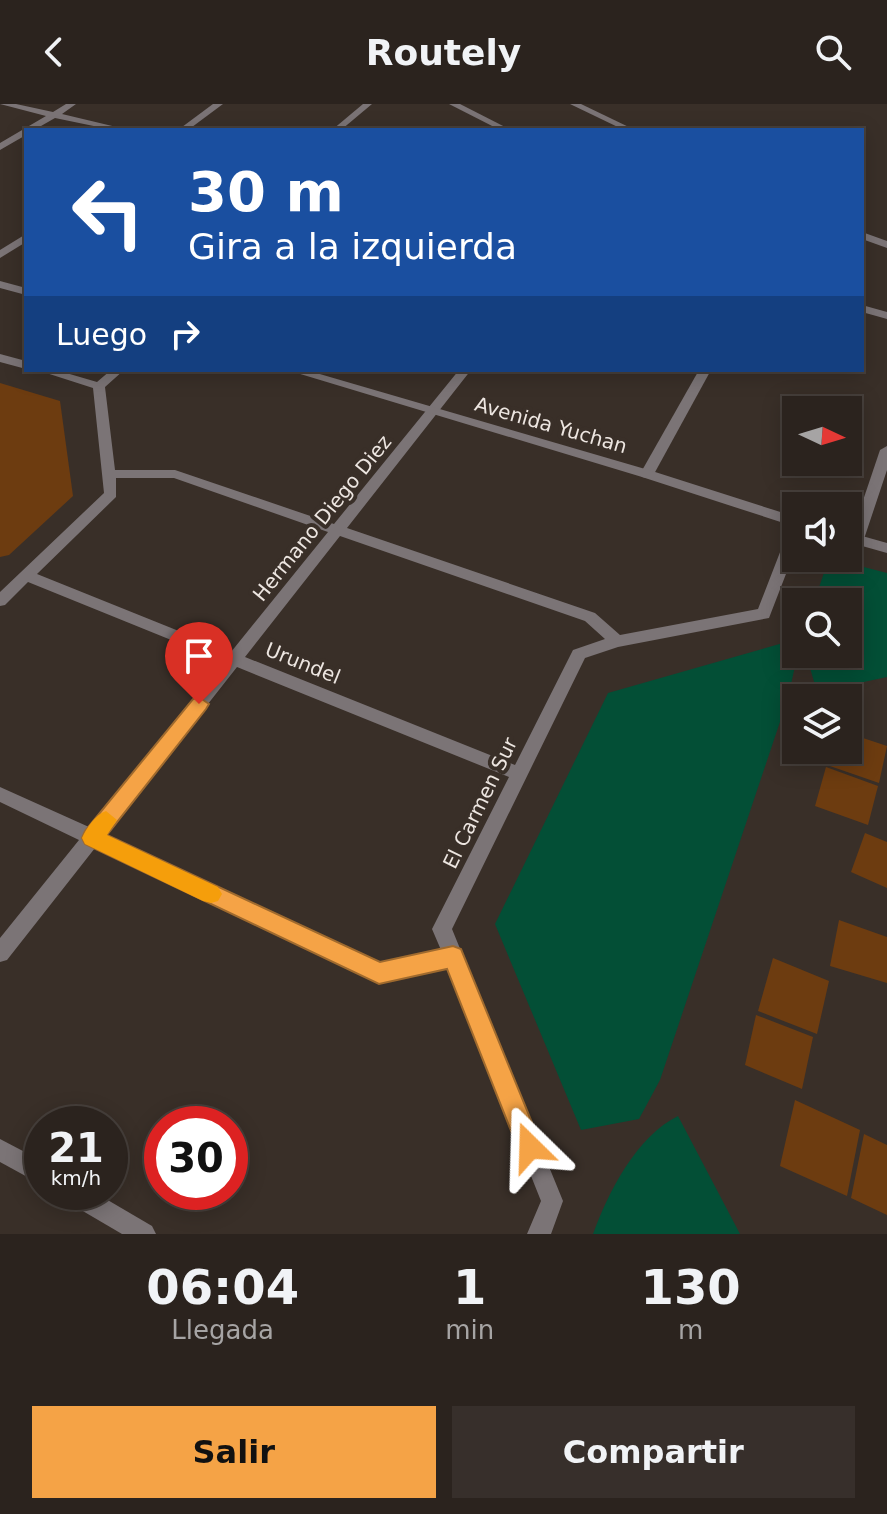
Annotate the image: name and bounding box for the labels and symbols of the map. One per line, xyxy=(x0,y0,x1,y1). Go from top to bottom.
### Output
street label: Avenida Yuchan xyxy=(472,392,630,458)
north arrow xyxy=(782,396,862,476)
street label: Hermano Diego Diez xyxy=(248,430,396,606)
pin xyxy=(165,622,233,704)
street label: Urundel xyxy=(262,637,344,689)
street label: El Carmen Sur xyxy=(438,733,522,873)
position arrow xyxy=(488,1105,572,1189)
speed limit sign: 30 xyxy=(144,1106,248,1210)

